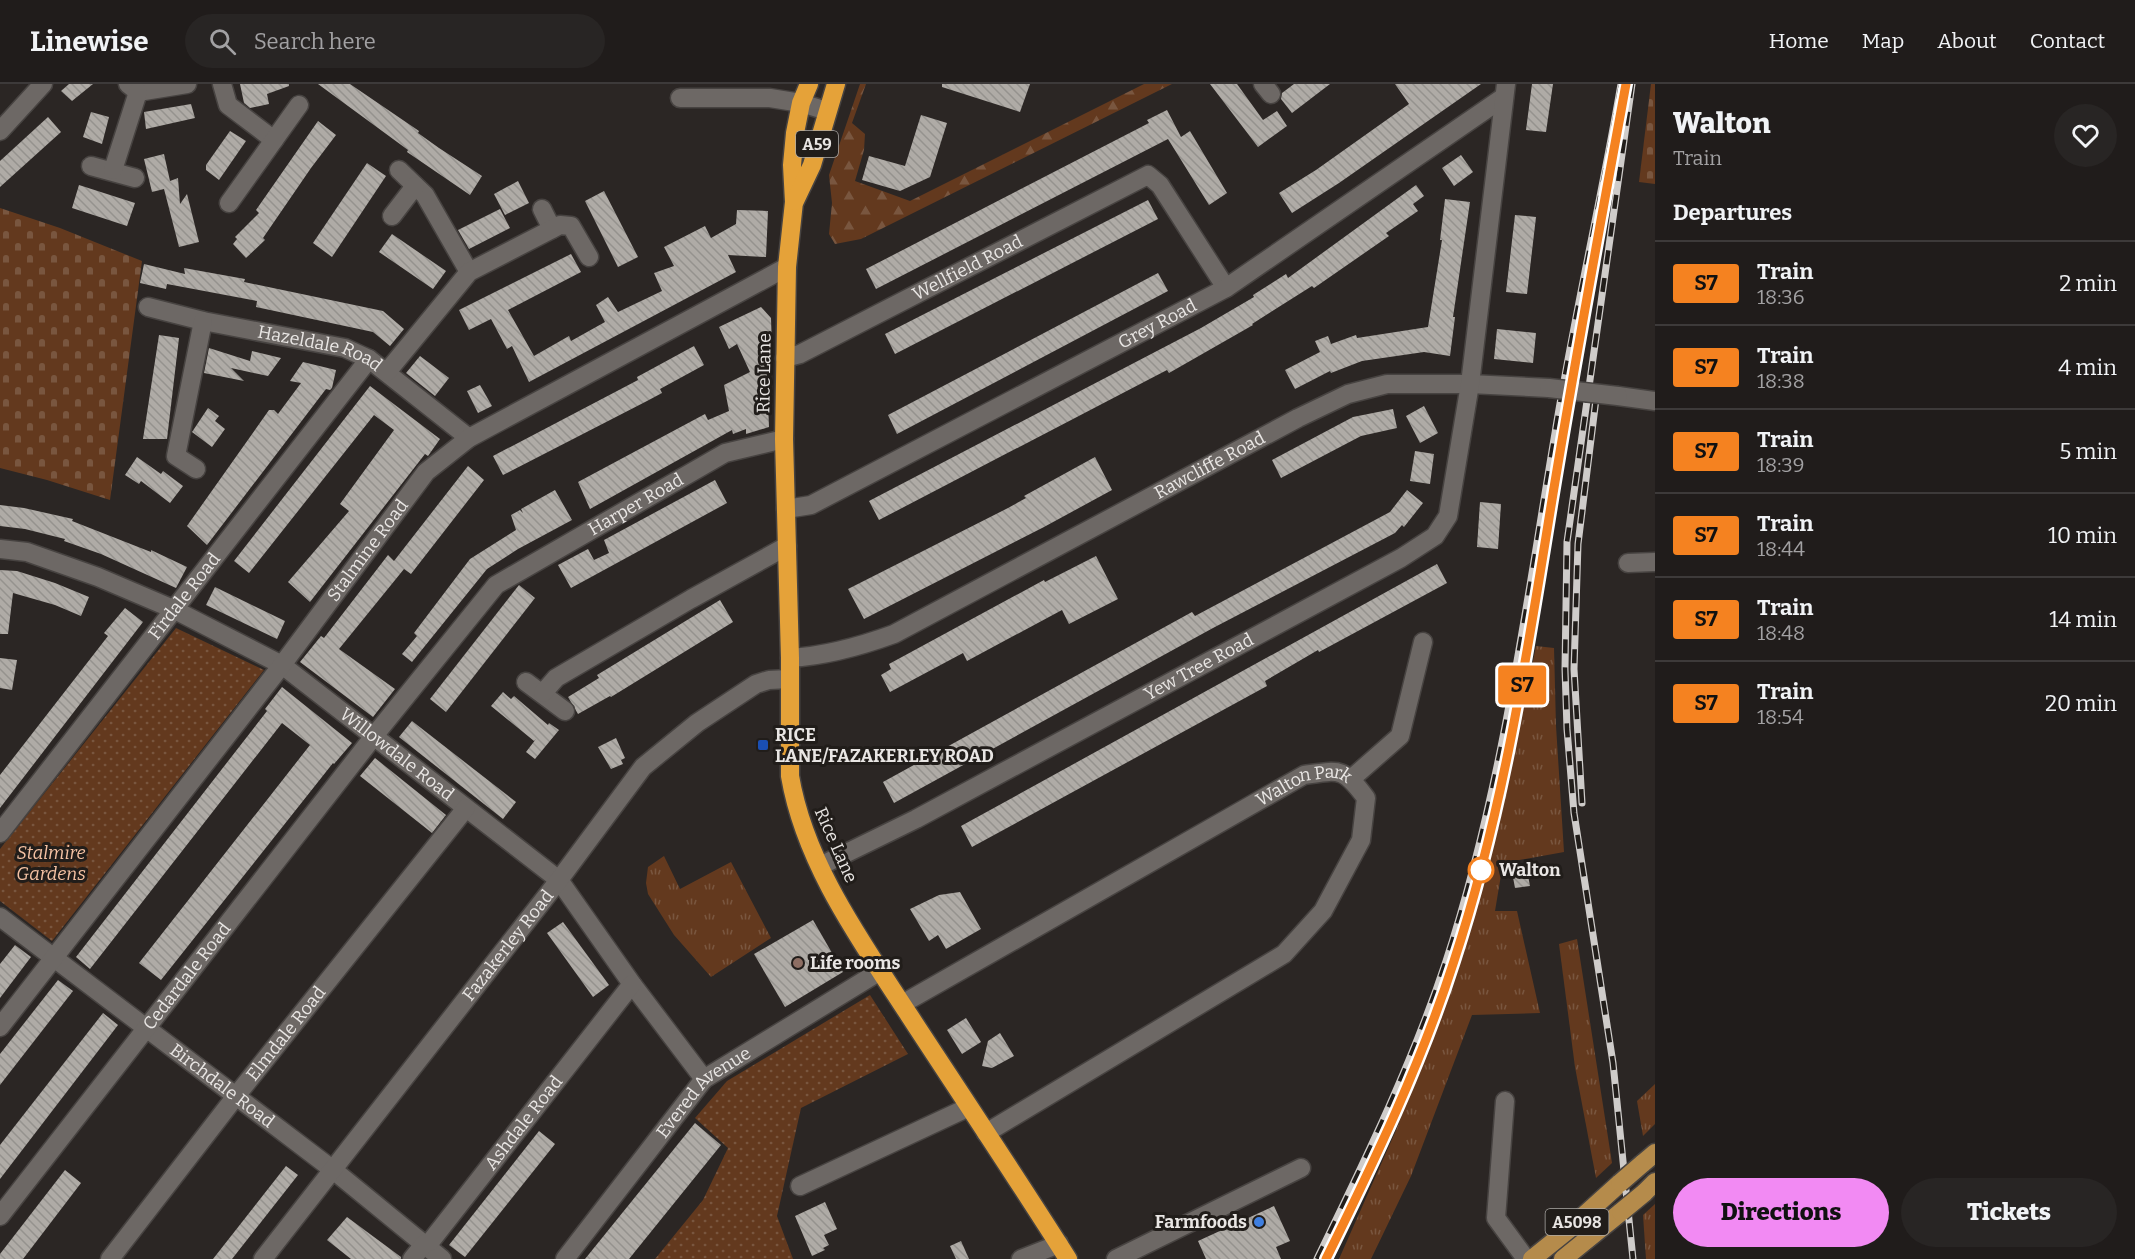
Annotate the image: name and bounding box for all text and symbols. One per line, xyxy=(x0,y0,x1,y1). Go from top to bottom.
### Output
search box xyxy=(185,14,605,68)
text: Linewise xyxy=(30,25,149,58)
icon: search xyxy=(206,25,239,58)
text: Search here xyxy=(254,28,376,55)
text: Home xyxy=(1769,28,1829,54)
text: Map xyxy=(1862,28,1904,54)
text: About xyxy=(1937,28,1997,54)
text: Contact xyxy=(2030,28,2105,54)
button: heart xyxy=(2054,104,2117,167)
text: Walton xyxy=(1673,107,1770,140)
road number: A59 xyxy=(796,131,838,157)
text: Train xyxy=(1673,146,1722,170)
text: Departures xyxy=(1673,199,1792,226)
street label: Wellfield Road xyxy=(909,230,1027,305)
text: Train xyxy=(1757,258,1813,285)
text: S7 xyxy=(1694,270,1718,296)
text: 2 min xyxy=(2059,270,2117,297)
text: 18:36 xyxy=(1757,285,1805,309)
street label: Grey Road xyxy=(1114,294,1201,354)
street label: Hazeldale Road xyxy=(256,321,387,376)
street label: Rice Lane xyxy=(752,333,776,413)
text: Train xyxy=(1757,342,1813,369)
text: S7 xyxy=(1694,354,1718,380)
text: 4 min xyxy=(2058,354,2117,381)
text: 18:38 xyxy=(1757,369,1805,393)
text: Train xyxy=(1757,426,1813,453)
street label: Rawcliffe Road xyxy=(1150,427,1269,504)
text: S7 xyxy=(1694,438,1718,464)
text: 5 min xyxy=(2059,438,2117,465)
text: 18:39 xyxy=(1757,453,1804,477)
street label: Harper Road xyxy=(584,468,688,540)
street label: Stalmine Road xyxy=(322,495,413,606)
text: Train xyxy=(1757,510,1813,537)
text: S7 xyxy=(1694,522,1718,548)
text: 10 min xyxy=(2048,522,2117,549)
text: 18:44 xyxy=(1757,537,1805,561)
street label: Firdale Road xyxy=(144,548,225,644)
text: Train xyxy=(1757,594,1813,621)
text: S7 xyxy=(1694,606,1718,632)
text: 14 min xyxy=(2049,606,2117,633)
text: 18:48 xyxy=(1757,621,1805,645)
street label: Yew Tree Road xyxy=(1140,628,1258,705)
line badge: S7 xyxy=(1495,666,1549,704)
text: S7 xyxy=(1510,672,1534,698)
text: Train xyxy=(1757,678,1813,705)
text: S7 xyxy=(1694,690,1718,716)
text: 20 min xyxy=(2045,690,2117,717)
street label: Willowdale Road xyxy=(335,703,459,806)
text: 18:54 xyxy=(1757,705,1804,729)
place label: RICE LANE/FAZAKERLEY ROAD xyxy=(775,724,994,767)
marker: RICE LANE/FAZAKERLEY ROAD xyxy=(756,738,770,752)
street label: Walton Park xyxy=(1252,761,1357,811)
street label: Rice Lane xyxy=(810,804,862,886)
park label: Stalmire Gardens xyxy=(16,842,86,885)
marker: Walton xyxy=(1468,857,1494,883)
place label: Walton xyxy=(1499,859,1561,881)
street label: Fazakerley Road xyxy=(458,885,558,1005)
street label: Cedardale Road xyxy=(138,918,236,1034)
place label: Life rooms xyxy=(810,952,900,974)
marker: Life rooms xyxy=(791,956,805,970)
street label: Elmdale Road xyxy=(241,982,331,1085)
street label: Birchdale Road xyxy=(166,1039,279,1133)
street label: Evered Avenue xyxy=(651,1042,755,1143)
street label: Ashdale Road xyxy=(480,1071,567,1174)
button: Directions xyxy=(1673,1178,1889,1247)
button: Tickets xyxy=(1901,1178,2117,1247)
road number: A5098 xyxy=(1546,1209,1608,1235)
place label: Farmfoods xyxy=(1155,1211,1247,1233)
marker: Farmfoods xyxy=(1252,1215,1266,1229)

